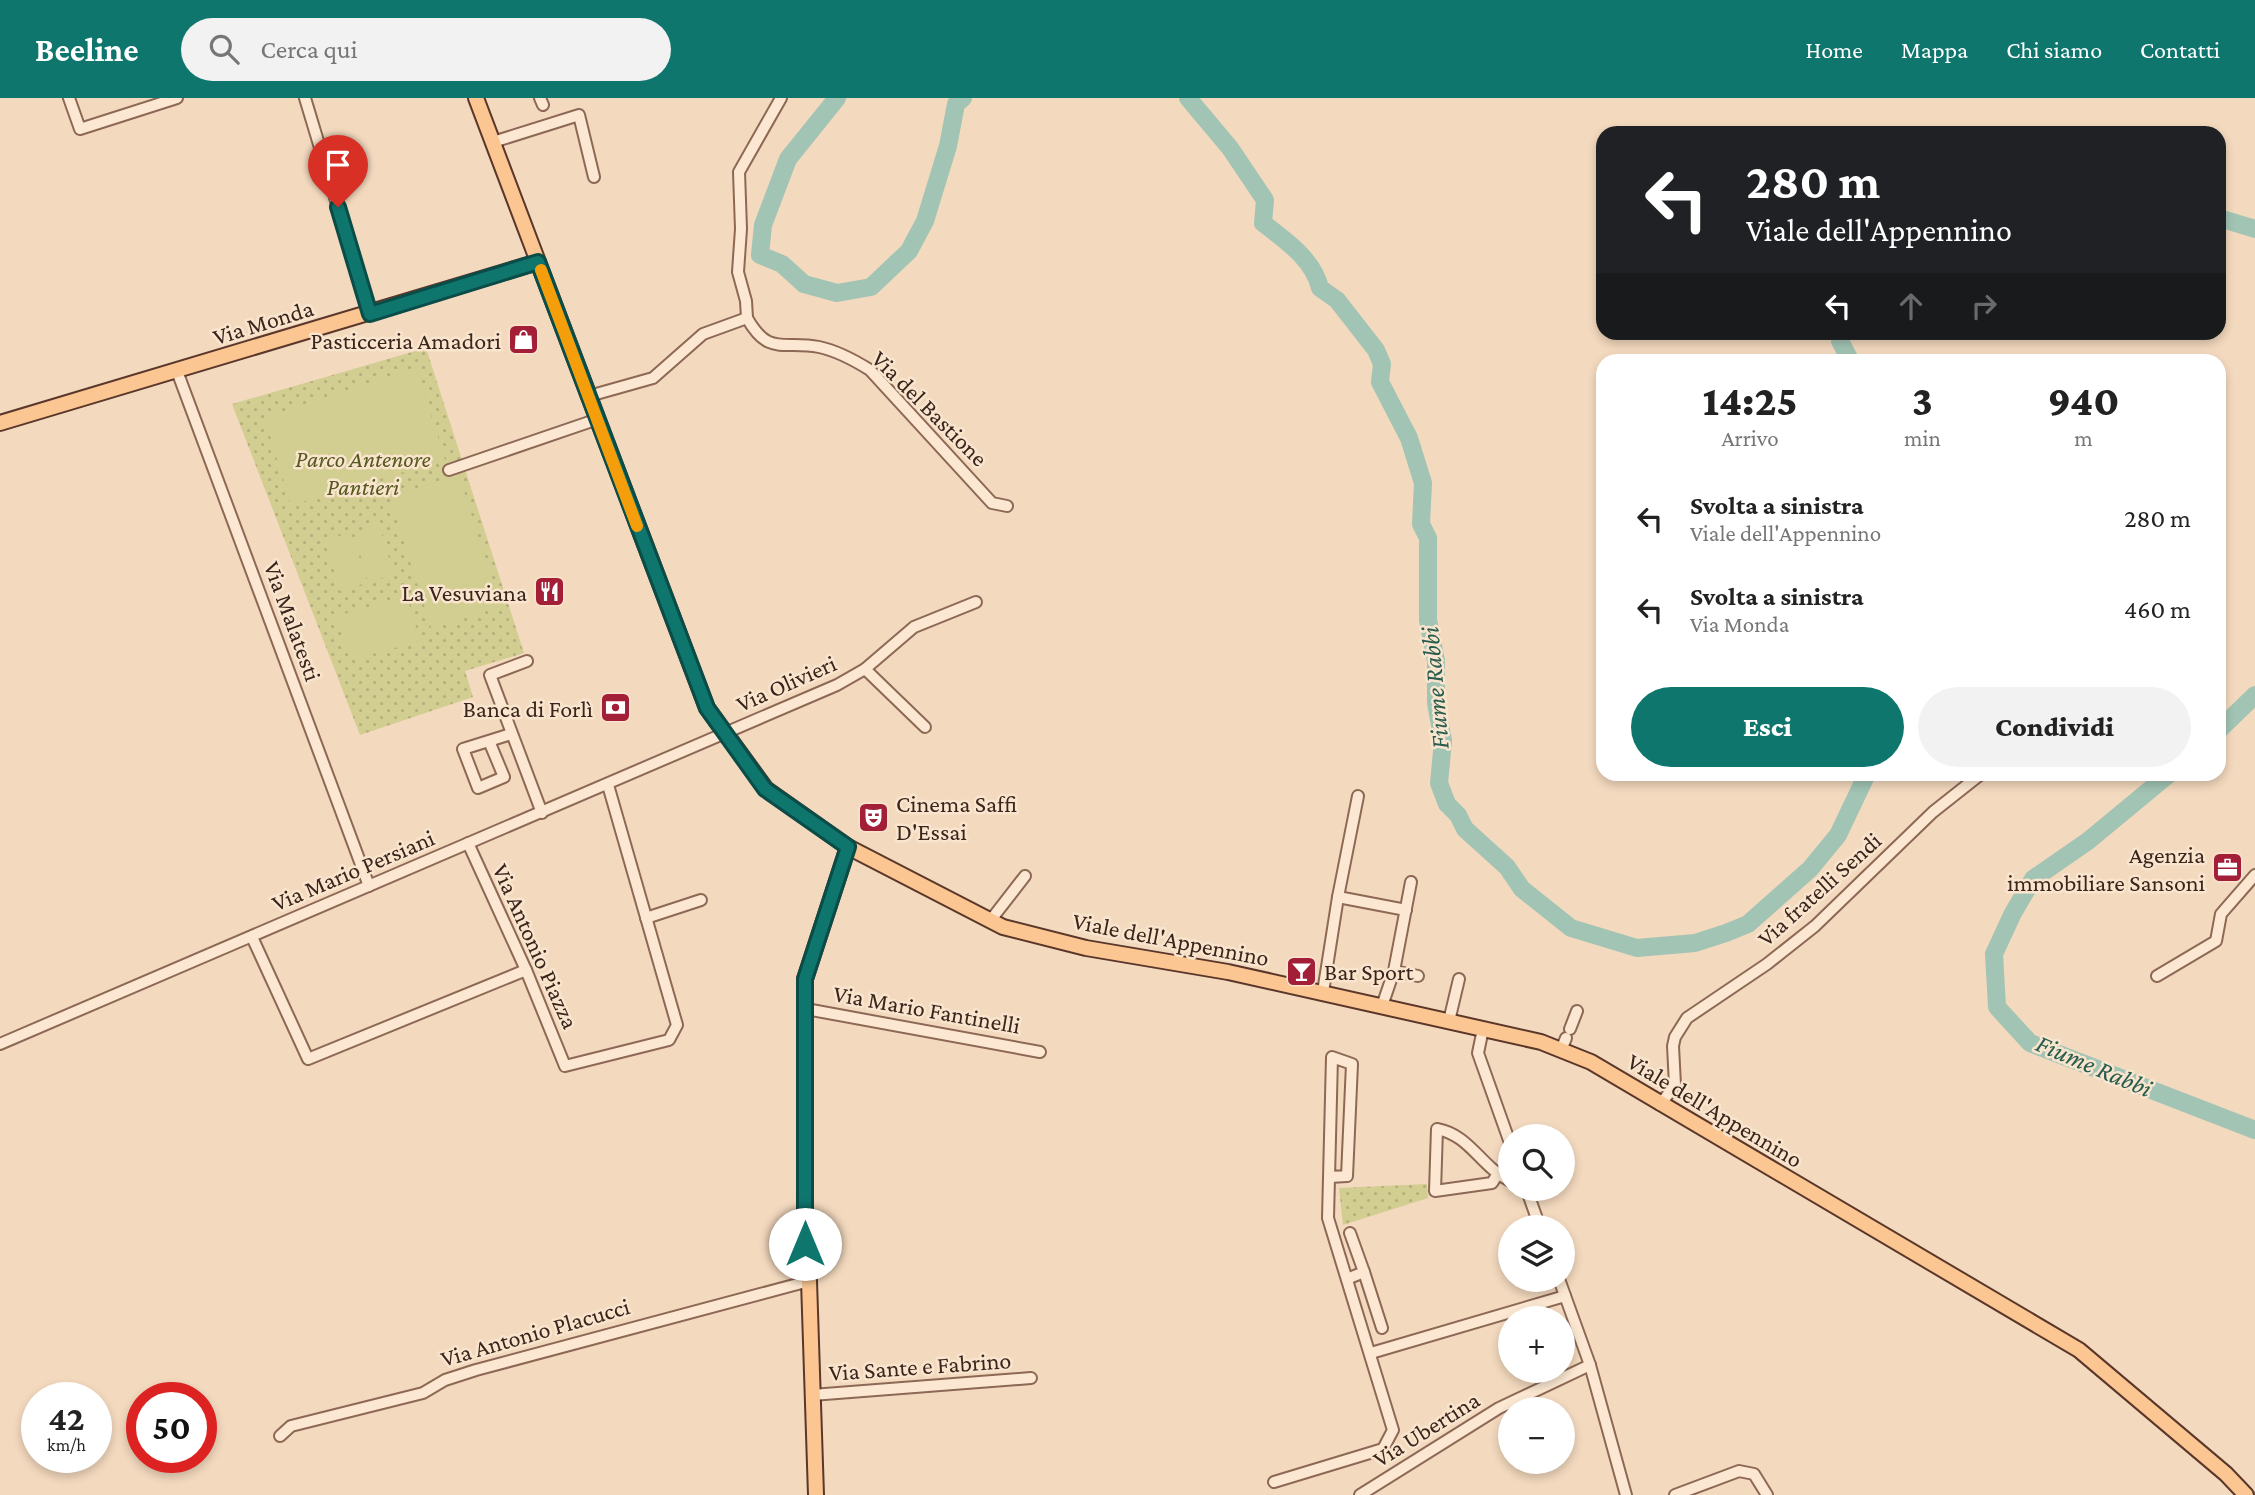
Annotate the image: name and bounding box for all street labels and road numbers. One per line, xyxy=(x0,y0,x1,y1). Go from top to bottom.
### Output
street label: Via Monda xyxy=(209,294,317,350)
street label: Via del Bastione xyxy=(867,345,993,471)
street label: Via Malatesti xyxy=(259,557,327,685)
street label: Via Olivieri xyxy=(732,649,840,717)
street label: Via Mario Persiani xyxy=(268,824,438,916)
street label: Via fratelli Sendi xyxy=(1752,827,1886,951)
street label: Via Antonio Piazza xyxy=(487,859,585,1033)
street label: Viale dell'Appennino xyxy=(1071,907,1271,971)
street label: Via Mario Fantinelli xyxy=(831,979,1023,1039)
street label: Viale dell'Appennino xyxy=(1623,1047,1807,1173)
street label: Via Antonio Placucci xyxy=(437,1292,633,1372)
street label: Via Sante e Fabrino xyxy=(828,1346,1012,1386)
street label: Via Ubertina xyxy=(1368,1386,1484,1472)

